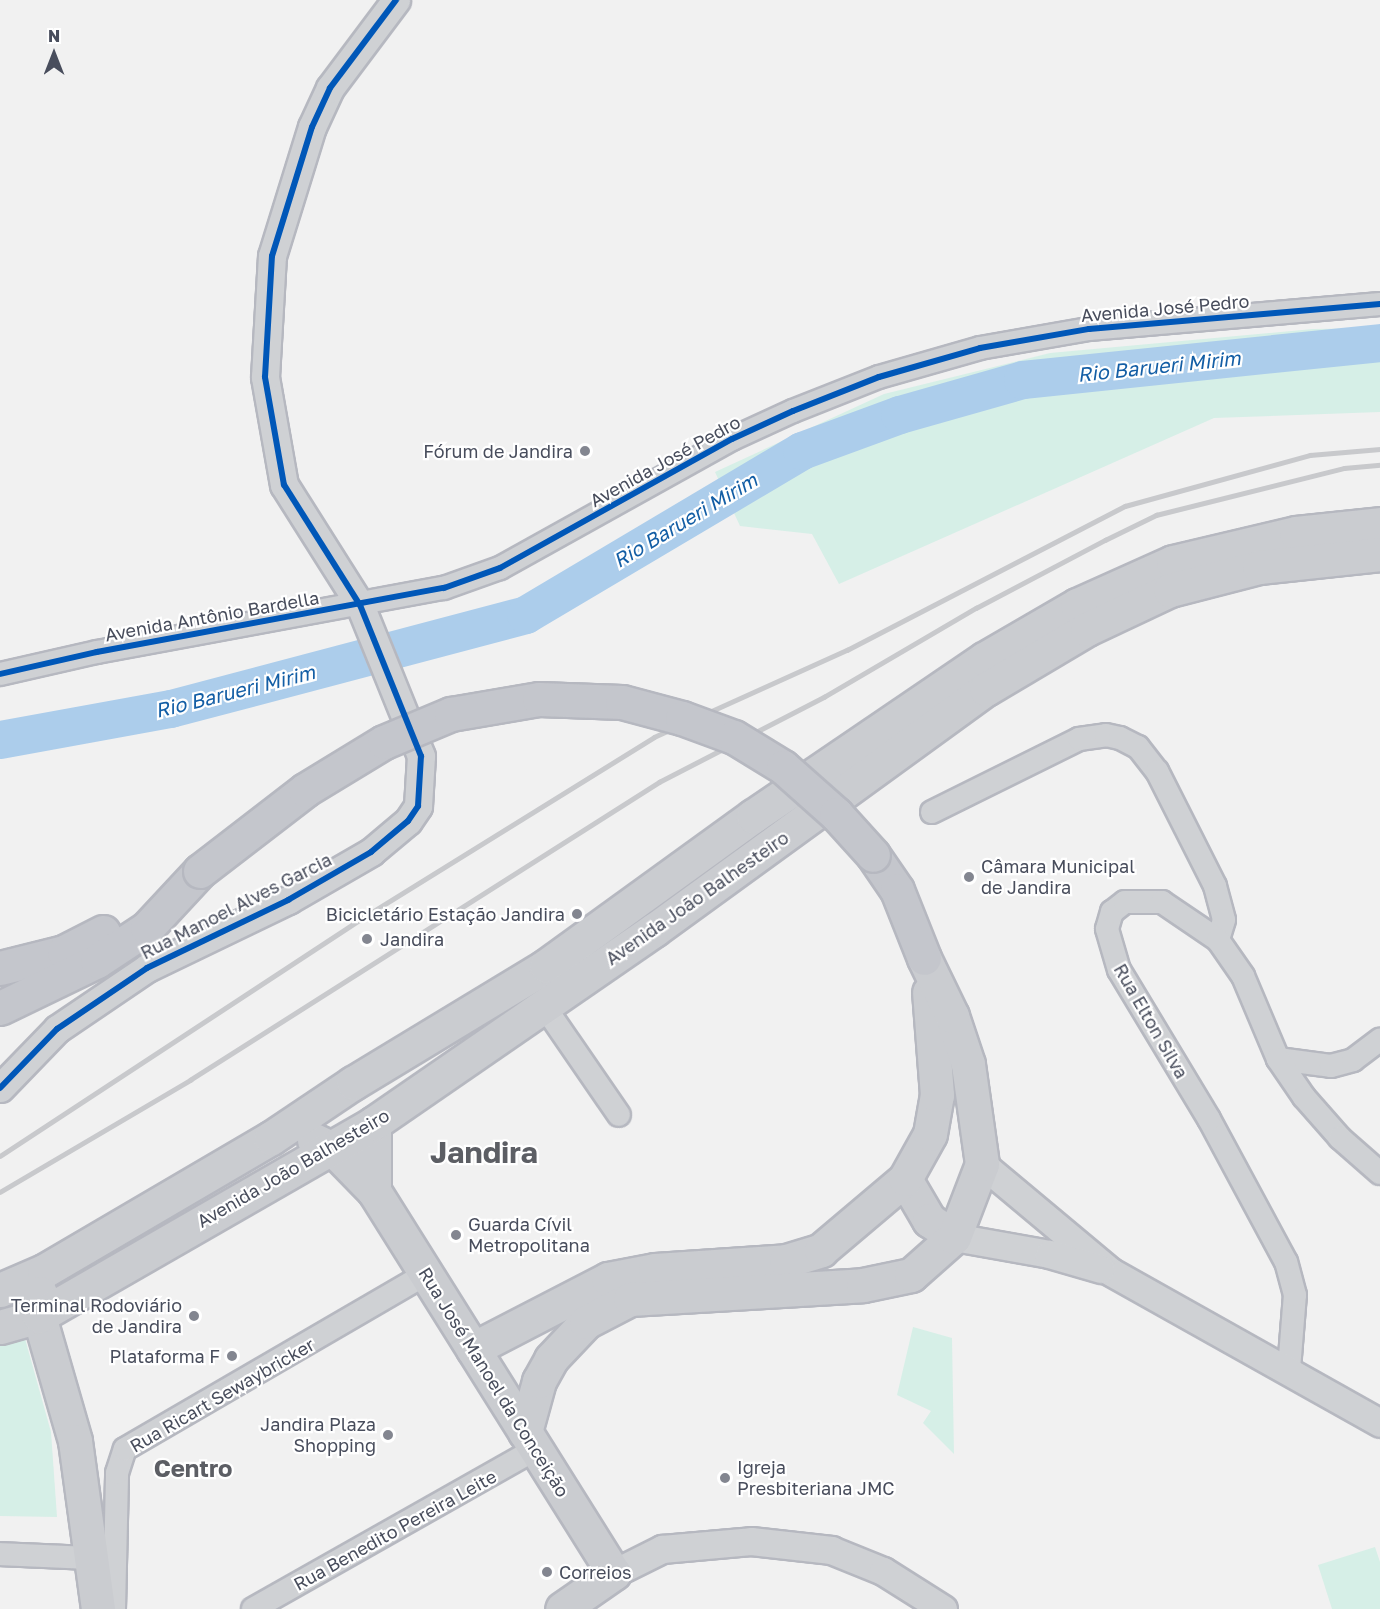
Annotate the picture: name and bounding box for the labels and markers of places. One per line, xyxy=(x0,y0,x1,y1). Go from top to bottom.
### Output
place label: Fórum de Jandira xyxy=(423,440,573,462)
marker: Fórum de Jandira xyxy=(578,444,592,458)
place label: Câmara Municipal de Jandira xyxy=(981,856,1135,898)
marker: Câmara Municipal de Jandira xyxy=(962,870,976,884)
place label: Bicicletário Estação Jandira xyxy=(326,903,565,925)
marker: Bicicletário Estação Jandira xyxy=(570,907,584,921)
place label: Jandira xyxy=(380,928,444,950)
marker: Jandira xyxy=(358,930,376,948)
place label: Guarda Cívil Metropolitana xyxy=(468,1214,590,1256)
marker: Guarda Cívil Metropolitana xyxy=(449,1228,463,1242)
place label: Terminal Rodoviário de Jandira xyxy=(11,1295,182,1338)
marker: Terminal Rodoviário de Jandira xyxy=(187,1309,201,1323)
place label: Plataforma F xyxy=(110,1345,220,1367)
marker: Plataforma F xyxy=(225,1349,239,1363)
place label: Jandira Plaza Shopping xyxy=(260,1414,376,1456)
marker: Jandira Plaza Shopping xyxy=(381,1428,395,1442)
place label: Igreja Presbiteriana JMC xyxy=(737,1457,895,1500)
marker: Igreja Presbiteriana JMC xyxy=(718,1471,732,1485)
place label: Correios xyxy=(559,1561,632,1583)
marker: Correios xyxy=(540,1565,554,1579)

